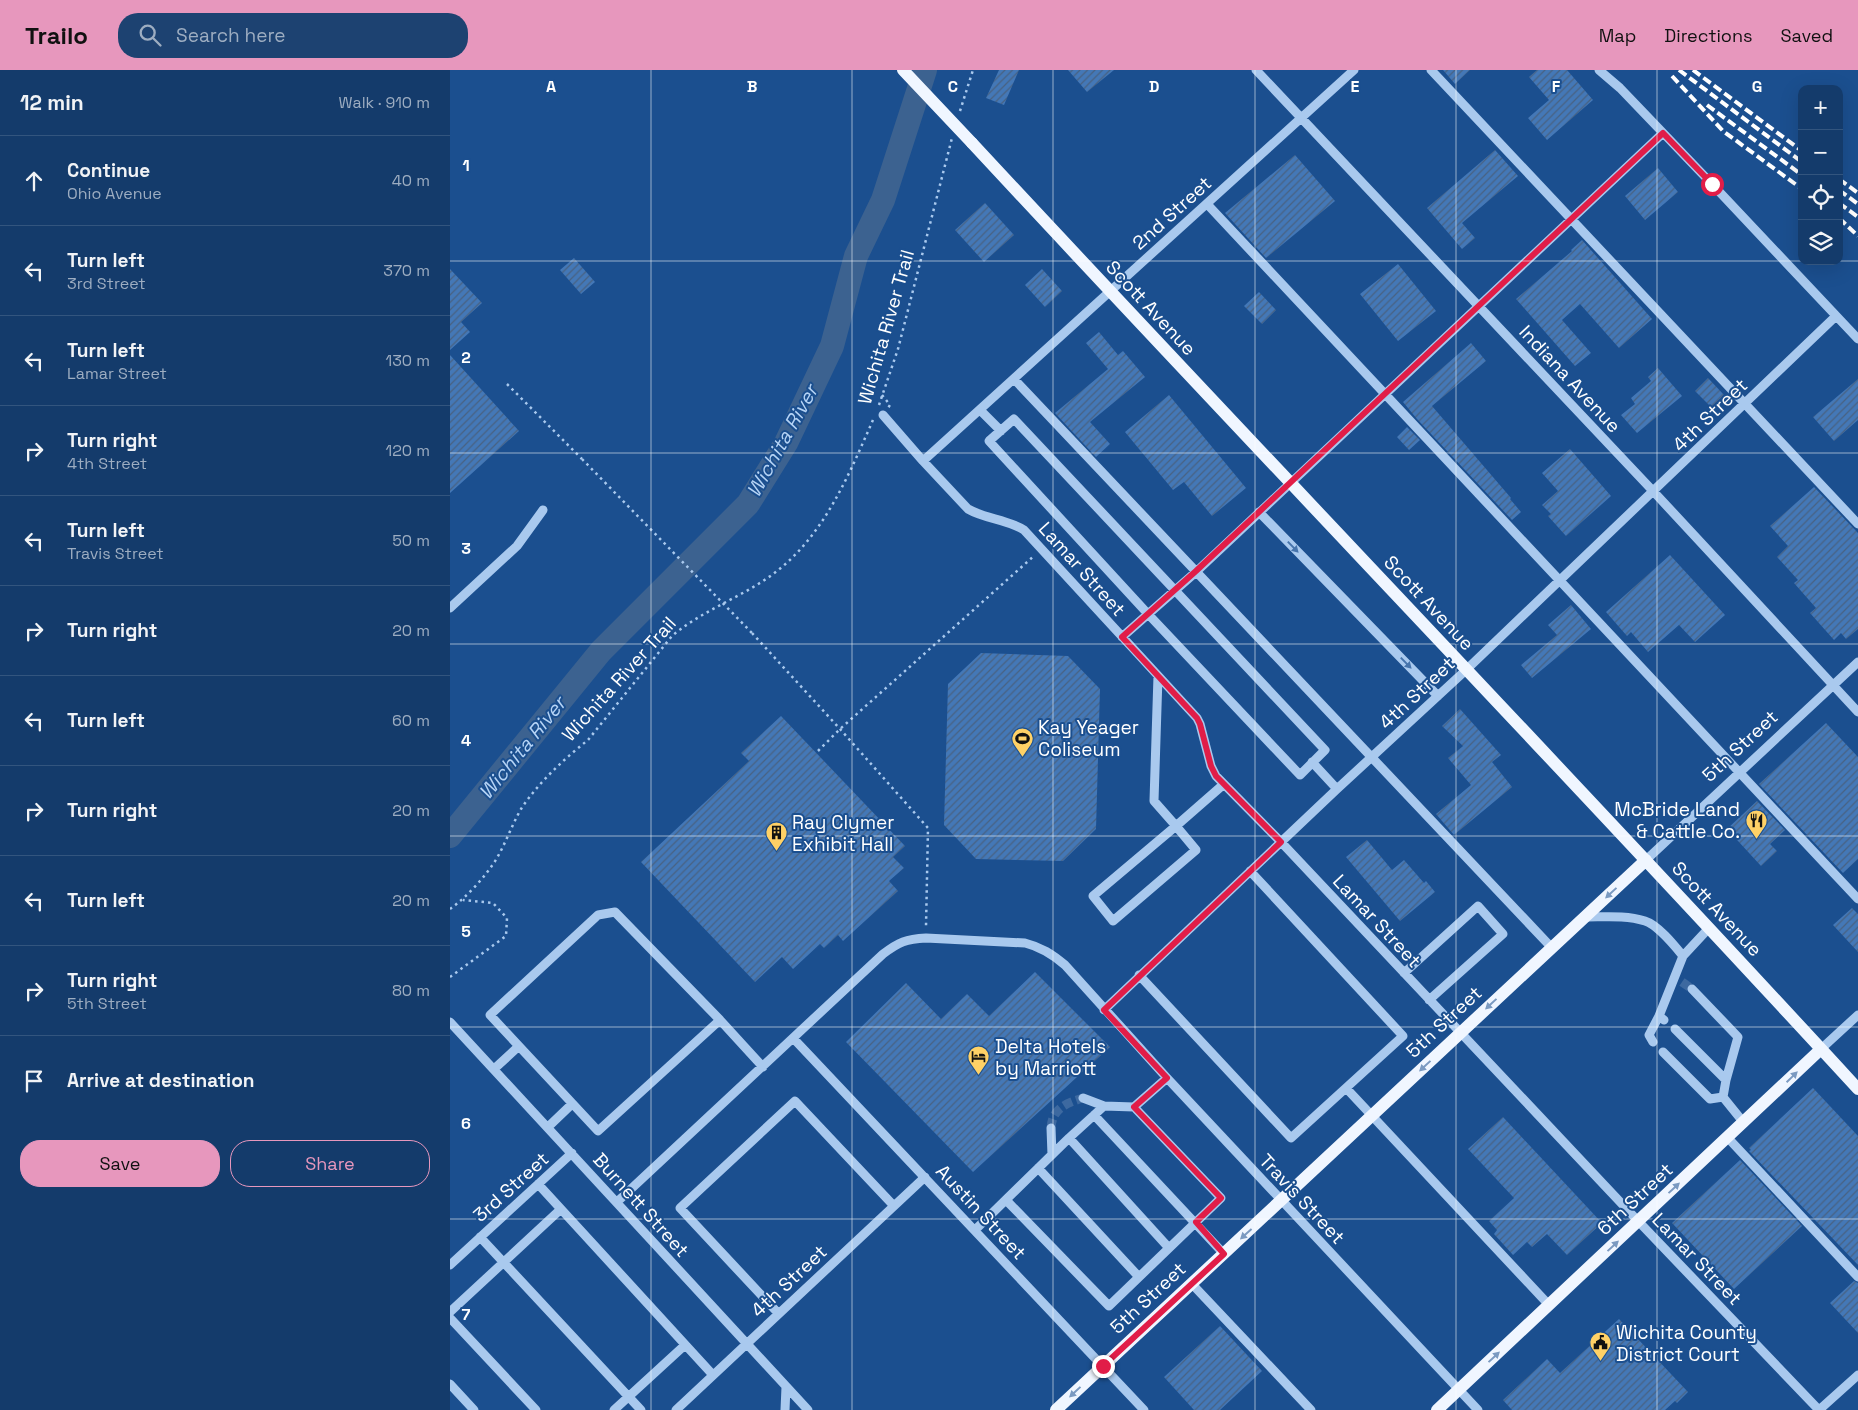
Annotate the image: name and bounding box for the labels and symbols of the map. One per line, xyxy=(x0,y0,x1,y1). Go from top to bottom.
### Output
text: A xyxy=(546,76,556,97)
text: B xyxy=(747,76,757,97)
text: C xyxy=(948,76,958,97)
text: D xyxy=(1149,76,1159,97)
text: E xyxy=(1351,76,1360,97)
text: F xyxy=(1552,76,1561,97)
text: G xyxy=(1752,76,1762,97)
text: 1 xyxy=(462,155,470,176)
street label: 2nd Street xyxy=(1127,171,1217,255)
route start xyxy=(1701,173,1724,196)
street label: Wichita River Trail xyxy=(852,247,920,407)
street label: Scott Avenue xyxy=(1100,255,1202,361)
street label: Indiana Avenue xyxy=(1514,320,1626,438)
text: 2 xyxy=(461,347,471,368)
street label: 4th Street xyxy=(1667,373,1753,457)
water label: Wichita River xyxy=(740,378,825,502)
street label: Lamar Street xyxy=(1033,517,1131,621)
text: 3 xyxy=(461,538,471,559)
one-way arrow xyxy=(1287,540,1299,552)
street label: Scott Avenue xyxy=(1378,550,1480,656)
street label: Wichita River Trail xyxy=(556,611,682,747)
street label: 4th Street xyxy=(1374,651,1460,735)
one-way arrow xyxy=(1400,657,1412,669)
water label: Wichita River xyxy=(473,690,573,805)
street label: 5th Street xyxy=(1697,705,1783,787)
place label: Kay Yeager Coliseum xyxy=(1038,715,1139,762)
sports icon: Kay Yeager Coliseum xyxy=(1010,726,1034,757)
text: 4 xyxy=(461,730,471,751)
place label: McBride Land & Cattle Co. xyxy=(1614,797,1740,844)
restaurant icon: McBride Land & Cattle Co. xyxy=(1744,808,1768,839)
place label: Ray Clymer Exhibit Hall xyxy=(792,810,894,857)
building icon: Ray Clymer Exhibit Hall xyxy=(764,821,788,852)
street label: Scott Avenue xyxy=(1666,856,1768,962)
street label: Lamar Street xyxy=(1327,869,1427,973)
one-way arrow xyxy=(1605,887,1617,899)
text: 5 xyxy=(461,921,471,942)
street label: 5th Street xyxy=(1401,981,1487,1063)
one-way arrow xyxy=(1486,998,1498,1010)
place label: Delta Hotels by Marriott xyxy=(995,1034,1106,1081)
hotel icon: Delta Hotels by Marriott xyxy=(967,1045,991,1076)
one-way arrow xyxy=(1419,1060,1431,1072)
one-way arrow xyxy=(1786,1071,1798,1083)
text: 6 xyxy=(461,1113,471,1134)
street label: 3rd Street xyxy=(468,1146,554,1228)
street label: Burnett Street xyxy=(588,1148,694,1262)
street label: Travis Street xyxy=(1254,1148,1350,1250)
street label: 6th Street xyxy=(1592,1157,1678,1241)
street label: Austin Street xyxy=(930,1159,1032,1265)
one-way arrow xyxy=(1668,1182,1680,1194)
street label: Lamar Street xyxy=(1647,1208,1747,1310)
one-way arrow xyxy=(1240,1228,1252,1240)
street label: 4th Street xyxy=(746,1239,832,1323)
one-way arrow xyxy=(1607,1240,1619,1252)
street label: 5th Street xyxy=(1105,1257,1191,1339)
text: 7 xyxy=(462,1304,471,1325)
place label: Wichita County District Court xyxy=(1616,1320,1757,1367)
public building icon: Wichita County District Court xyxy=(1588,1331,1612,1362)
one-way arrow xyxy=(1488,1351,1500,1363)
route end xyxy=(1092,1355,1115,1378)
one-way arrow xyxy=(1070,1386,1082,1398)

